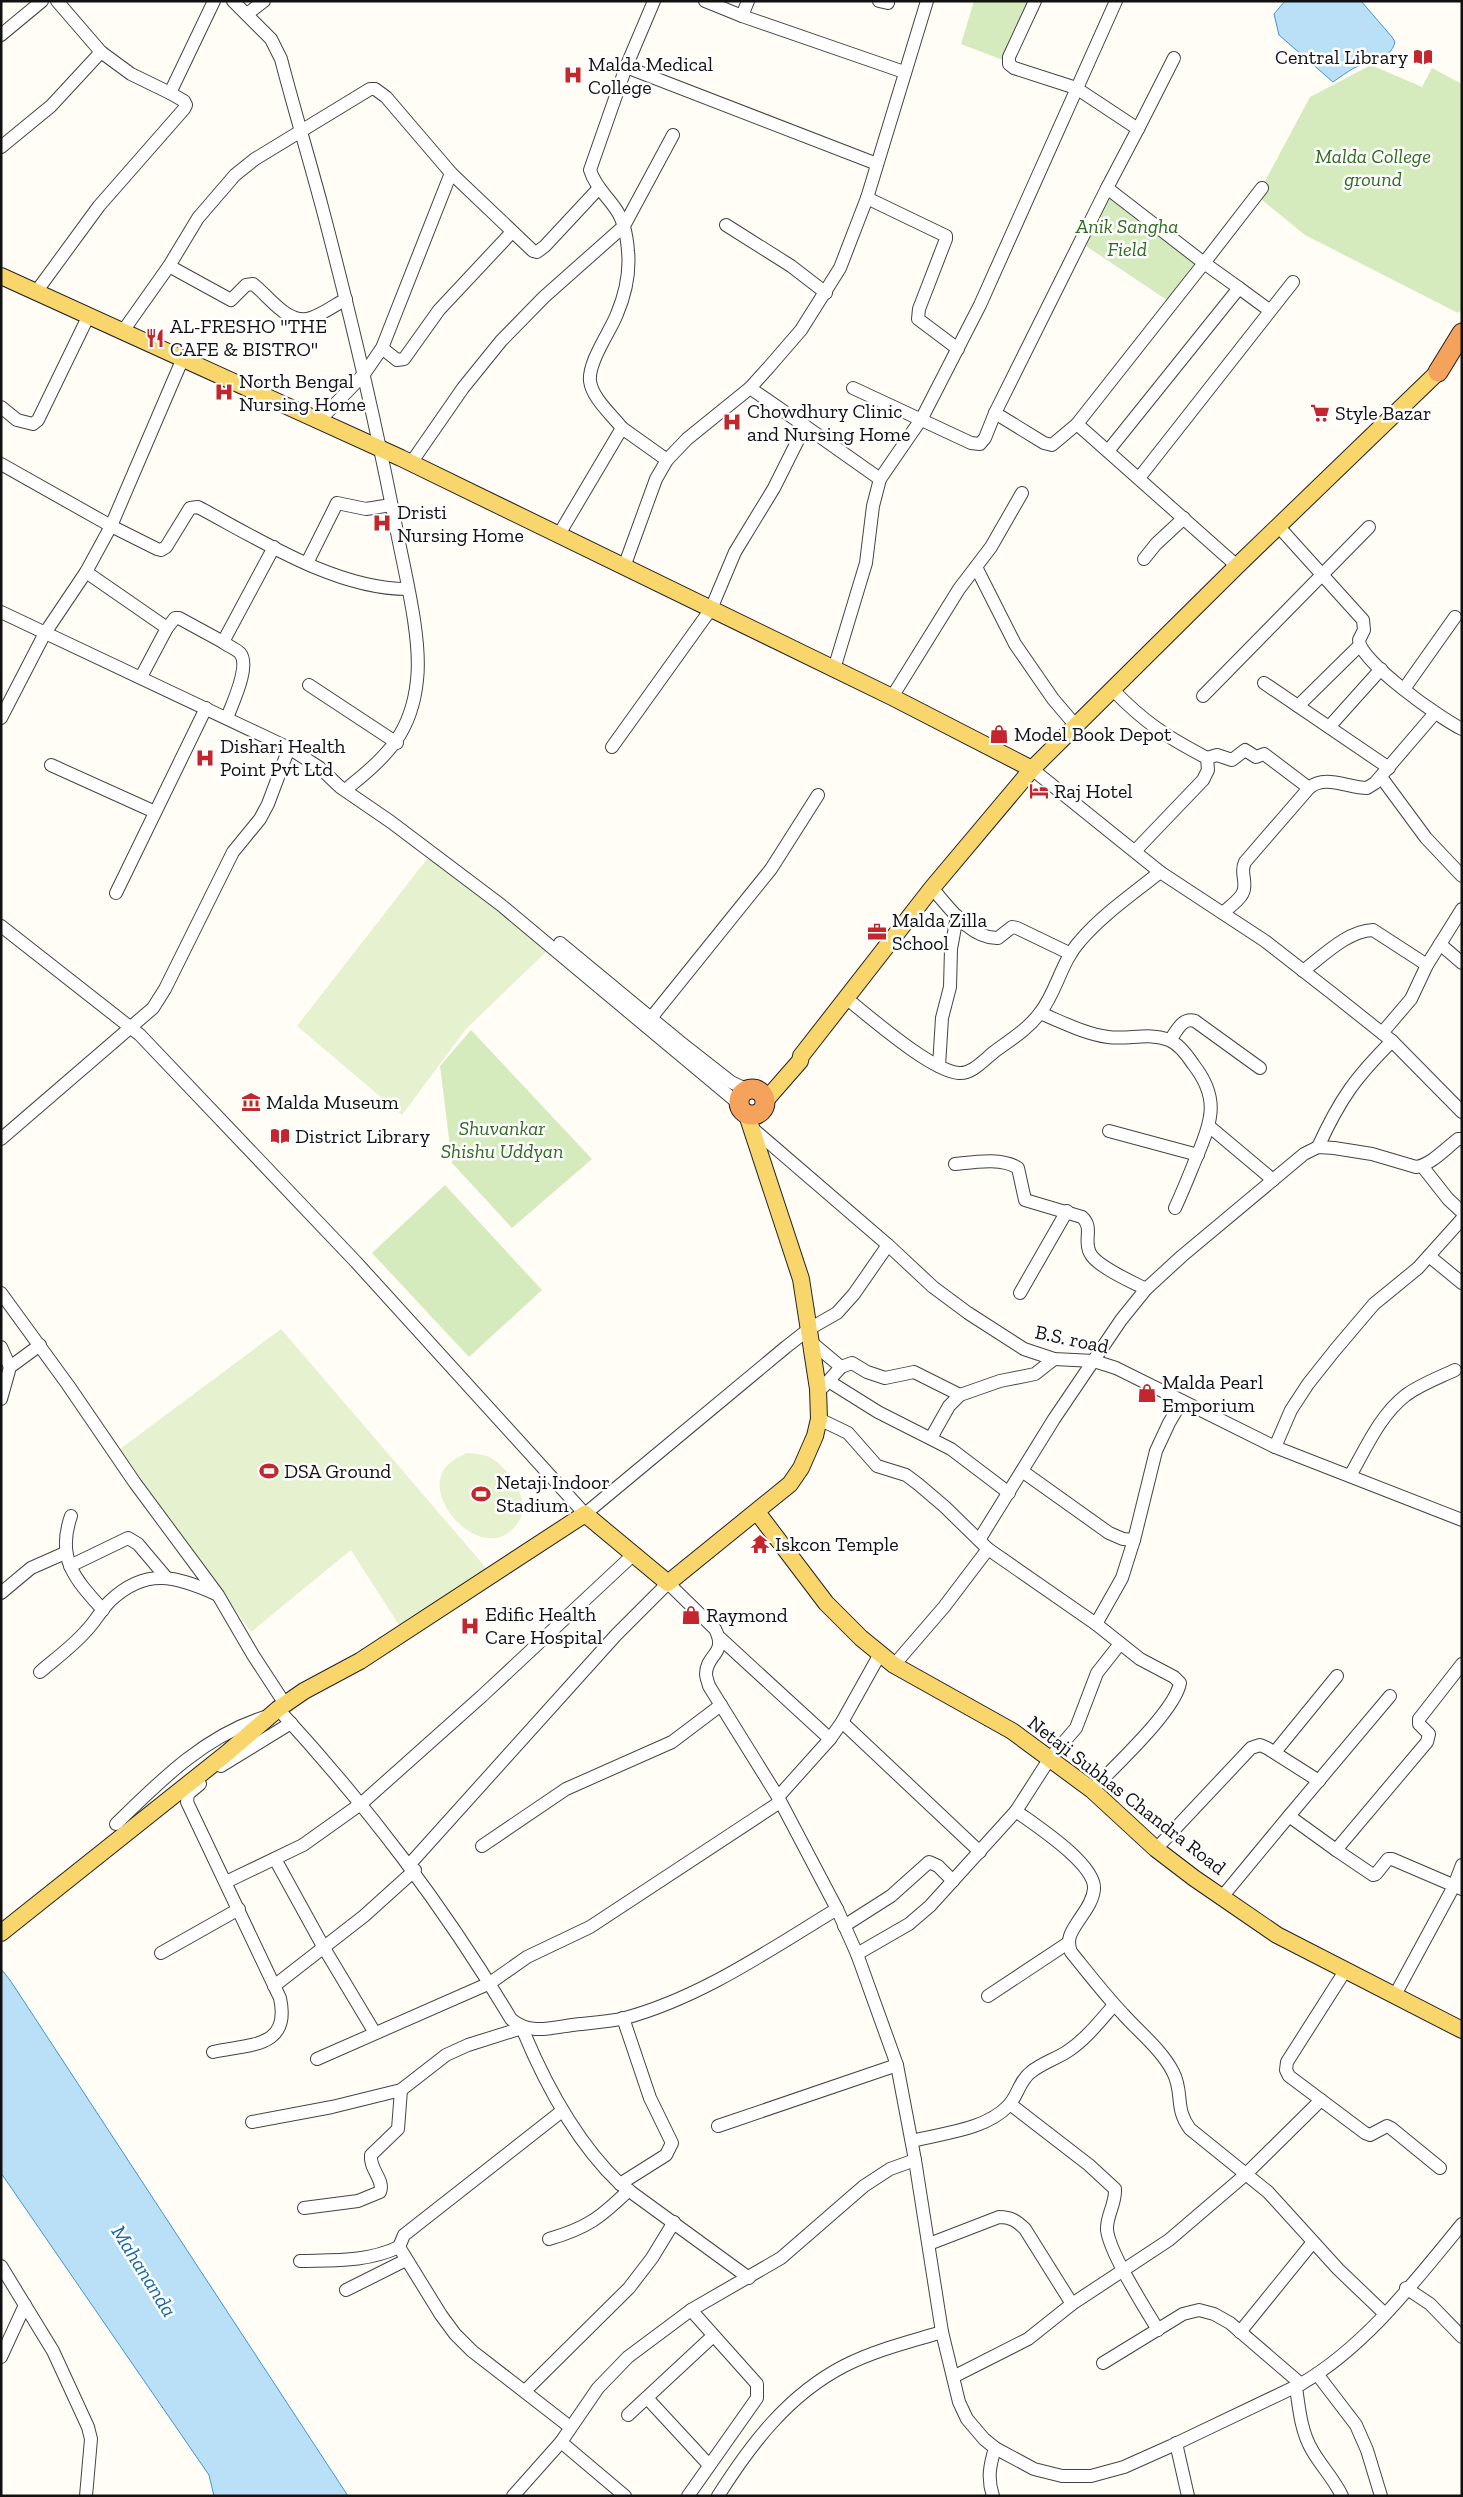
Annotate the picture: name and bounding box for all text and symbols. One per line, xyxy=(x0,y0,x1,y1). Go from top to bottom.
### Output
place label: Central Library xyxy=(1275,45,1409,69)
library icon: Central Library xyxy=(1412,46,1434,68)
place label: Malda Medical College xyxy=(588,52,713,99)
hospital icon: Malda Medical College xyxy=(562,64,584,86)
park label: Malda College ground xyxy=(1315,144,1431,191)
park label: Anik Sangha Field xyxy=(1075,214,1178,261)
place label: AL-FRESHO "THE CAFE & BISTRO" xyxy=(170,314,327,361)
restaurant icon: AL-FRESHO "THE CAFE & BISTRO" xyxy=(144,327,166,349)
place label: North Bengal Nursing Home xyxy=(239,369,366,416)
hospital icon: North Bengal Nursing Home xyxy=(213,381,235,403)
place label: Chowdhury Clinic and Nursing Home xyxy=(747,399,910,446)
place label: Style Bazar xyxy=(1335,401,1431,425)
supermarket icon: Style Bazar xyxy=(1309,402,1331,424)
hospital icon: Chowdhury Clinic and Nursing Home xyxy=(721,411,743,433)
place label: Dristi Nursing Home xyxy=(397,500,524,547)
hospital icon: Dristi Nursing Home xyxy=(371,512,393,534)
place label: Model Book Depot xyxy=(1014,722,1172,746)
shop icon: Model Book Depot xyxy=(988,723,1010,745)
place label: Dishari Health Point Pvt Ltd xyxy=(220,734,346,781)
hospital icon: Dishari Health Point Pvt Ltd xyxy=(194,747,216,769)
place label: Raj Hotel xyxy=(1054,779,1133,803)
hotel icon: Raj Hotel xyxy=(1028,780,1050,802)
place label: Malda Zilla School xyxy=(892,908,987,955)
office icon: Malda Zilla School xyxy=(866,921,888,943)
place label: Malda Museum xyxy=(266,1090,399,1114)
museum icon: Malda Museum xyxy=(240,1091,262,1113)
park label: Shuvankar Shishu Uddyan xyxy=(441,1116,563,1163)
place label: District Library xyxy=(295,1124,431,1148)
library icon: District Library xyxy=(269,1125,291,1147)
street label: B.S. road xyxy=(1033,1319,1111,1359)
place label: Malda Pearl Emporium xyxy=(1162,1370,1263,1417)
shop icon: Malda Pearl Emporium xyxy=(1136,1382,1158,1404)
place label: DSA Ground xyxy=(284,1459,391,1483)
sports icon: DSA Ground xyxy=(258,1460,280,1482)
place label: Netaji Indoor Stadium xyxy=(496,1470,610,1517)
sports icon: Netaji Indoor Stadium xyxy=(470,1483,492,1505)
place label: Iskcon Temple xyxy=(775,1532,899,1556)
temple icon: Iskcon Temple xyxy=(749,1533,771,1555)
place label: Edific Health Care Hospital xyxy=(485,1602,603,1649)
place label: Raymond xyxy=(706,1603,788,1627)
shop icon: Raymond xyxy=(680,1604,702,1626)
hospital icon: Edific Health Care Hospital xyxy=(459,1615,481,1637)
street label: Netaji Subhas Chandra Road xyxy=(1023,1710,1231,1880)
water label: Mahananda xyxy=(106,2220,182,2321)

